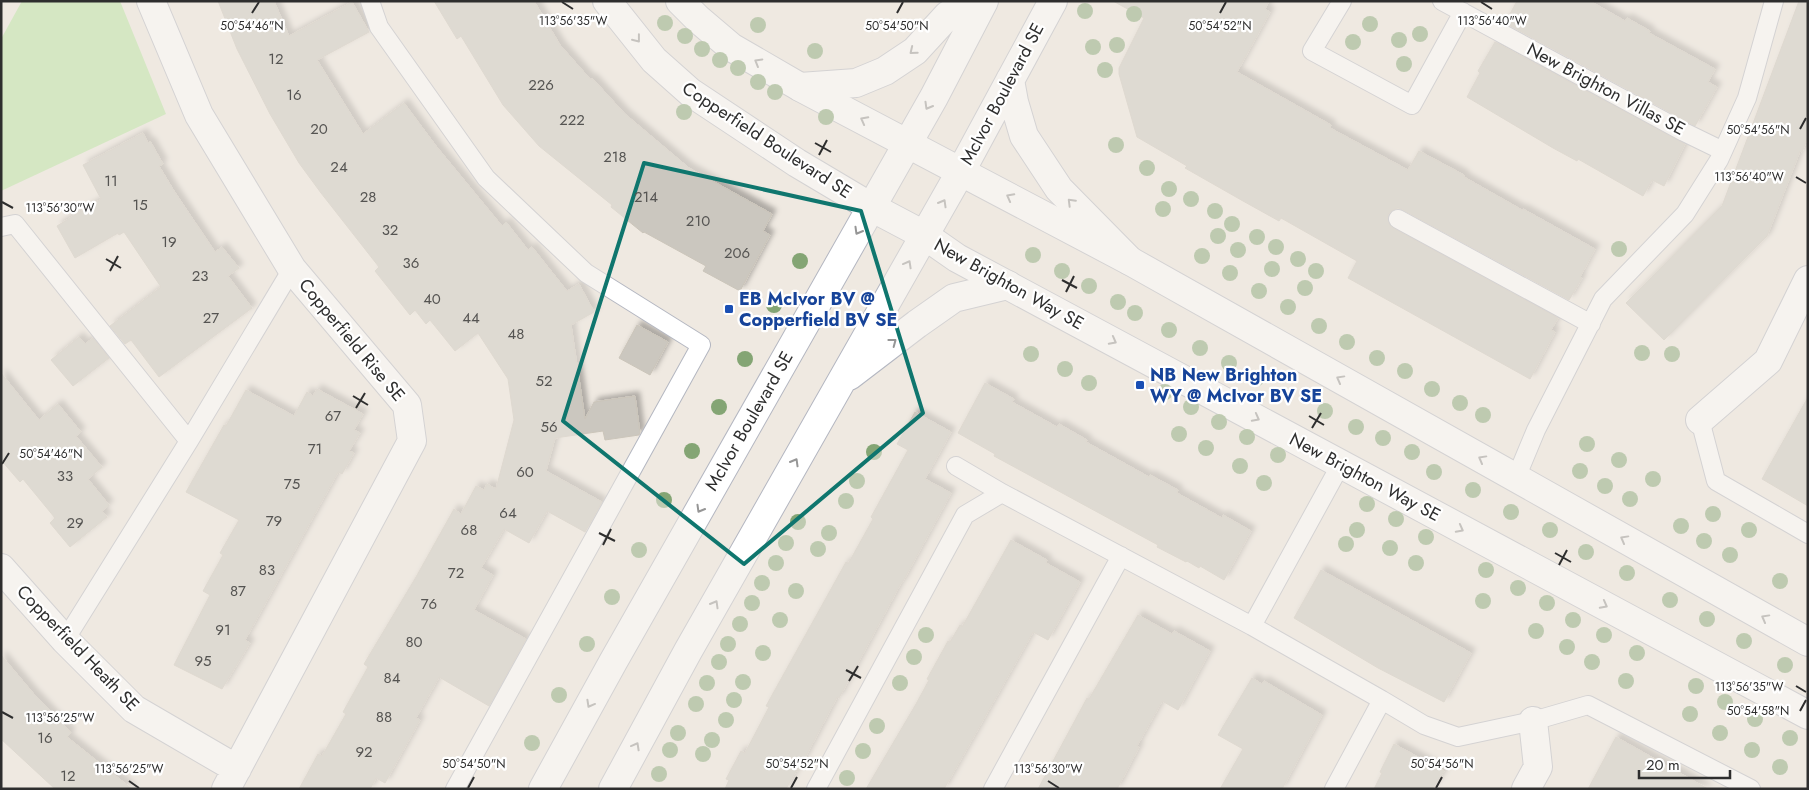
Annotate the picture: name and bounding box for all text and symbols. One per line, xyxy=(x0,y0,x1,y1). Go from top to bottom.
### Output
text: 113°56'35"W xyxy=(539,12,607,30)
text: 113°56'40"W xyxy=(1457,12,1527,30)
text: 50°54'46"N xyxy=(220,17,284,35)
text: 50°54'50"N xyxy=(865,17,929,35)
text: 50°54'52"N xyxy=(1189,17,1251,35)
street label: McIvor Boulevard SE xyxy=(954,18,1050,170)
one-way arrow xyxy=(632,34,641,43)
street label: New Brighton Villas SE xyxy=(1522,36,1690,142)
one-way arrow xyxy=(910,46,919,54)
house number: 12 xyxy=(268,48,284,70)
one-way arrow xyxy=(754,59,763,69)
house number: 226 xyxy=(528,74,554,96)
street label: Copperfield Boulevard SE xyxy=(677,75,857,205)
house number: 16 xyxy=(286,84,302,106)
one-way arrow xyxy=(925,100,935,109)
house number: 222 xyxy=(559,109,585,131)
one-way arrow xyxy=(861,116,870,126)
house number: 20 xyxy=(310,118,328,140)
text: 50°54'56"N xyxy=(1726,121,1790,139)
house number: 218 xyxy=(603,146,627,168)
house number: 24 xyxy=(330,156,348,178)
text: 113°56'40"W xyxy=(1714,168,1784,186)
house number: 11 xyxy=(104,170,118,192)
house number: 28 xyxy=(360,186,376,208)
house number: 214 xyxy=(634,186,658,208)
one-way arrow xyxy=(1006,193,1015,203)
house number: 15 xyxy=(132,194,148,216)
one-way arrow xyxy=(1068,198,1077,207)
text: 113°56'30"W xyxy=(25,199,95,217)
one-way arrow xyxy=(936,200,946,209)
house number: 210 xyxy=(686,210,710,232)
house number: 32 xyxy=(382,219,398,241)
one-way arrow xyxy=(854,226,864,235)
house number: 19 xyxy=(161,231,177,253)
street label: New Brighton Way SE xyxy=(929,232,1089,336)
house number: 206 xyxy=(724,242,750,264)
house number: 36 xyxy=(403,252,419,274)
one-way arrow xyxy=(901,261,911,270)
house number: 23 xyxy=(192,265,208,287)
street label: Copperfield Rise SE xyxy=(293,273,411,407)
place label: EB McIvor BV @ Copperfield BV SE xyxy=(739,286,897,333)
house number: 40 xyxy=(423,288,441,310)
marker: EB McIvor BV @ Copperfield BV SE xyxy=(723,303,735,315)
house number: 27 xyxy=(203,307,219,329)
house number: 44 xyxy=(462,307,480,329)
house number: 48 xyxy=(508,323,524,345)
one-way arrow xyxy=(1107,335,1116,345)
one-way arrow xyxy=(887,340,896,348)
street label: McIvor Boulevard SE xyxy=(698,346,800,496)
place label: NB New Brighton WY @ McIvor BV SE xyxy=(1150,362,1322,409)
house number: 52 xyxy=(536,370,553,392)
one-way arrow xyxy=(1337,376,1346,386)
marker: NB New Brighton WY @ McIvor BV SE xyxy=(1134,379,1146,391)
house number: 67 xyxy=(325,405,341,427)
one-way arrow xyxy=(1250,412,1259,422)
house number: 56 xyxy=(540,416,558,438)
street label: New Brighton Way SE xyxy=(1285,426,1445,528)
house number: 71 xyxy=(308,438,322,460)
text: 50°54'46"N xyxy=(19,445,83,463)
one-way arrow xyxy=(1478,455,1487,465)
one-way arrow xyxy=(789,459,799,468)
house number: 60 xyxy=(516,461,534,483)
house number: 33 xyxy=(57,465,73,487)
house number: 75 xyxy=(284,473,300,495)
house number: 64 xyxy=(499,502,517,524)
one-way arrow xyxy=(696,504,706,513)
house number: 79 xyxy=(266,510,282,532)
house number: 29 xyxy=(66,512,84,534)
house number: 68 xyxy=(461,519,477,541)
one-way arrow xyxy=(1455,522,1464,532)
one-way arrow xyxy=(1620,535,1629,545)
house number: 83 xyxy=(259,559,275,581)
house number: 72 xyxy=(448,562,464,584)
street label: Copperfield Heath SE xyxy=(11,579,145,717)
house number: 87 xyxy=(230,580,246,602)
house number: 76 xyxy=(421,593,437,615)
one-way arrow xyxy=(1598,599,1607,609)
one-way arrow xyxy=(708,600,718,609)
one-way arrow xyxy=(1762,615,1771,625)
house number: 91 xyxy=(215,619,231,641)
house number: 80 xyxy=(405,631,423,653)
house number: 95 xyxy=(194,650,212,672)
house number: 84 xyxy=(384,667,401,689)
text: 113°56'35"W xyxy=(1715,678,1783,696)
one-way arrow xyxy=(586,699,596,708)
text: 50°54'58"N xyxy=(1727,702,1789,720)
house number: 88 xyxy=(376,706,392,728)
text: 113°56'25"W xyxy=(26,709,95,727)
house number: 16 xyxy=(37,727,53,749)
house number: 92 xyxy=(355,741,373,763)
one-way arrow xyxy=(630,742,640,751)
scale bar xyxy=(1639,748,1730,780)
text: 20 m xyxy=(1646,754,1680,776)
text: 50°54'50"N xyxy=(442,755,506,773)
text: 50°54'52"N xyxy=(766,755,828,773)
text: 50°54'56"N xyxy=(1410,755,1474,773)
text: 113°56'25"W xyxy=(95,760,164,778)
text: 113°56'30"W xyxy=(1013,760,1083,778)
house number: 12 xyxy=(60,765,76,787)

